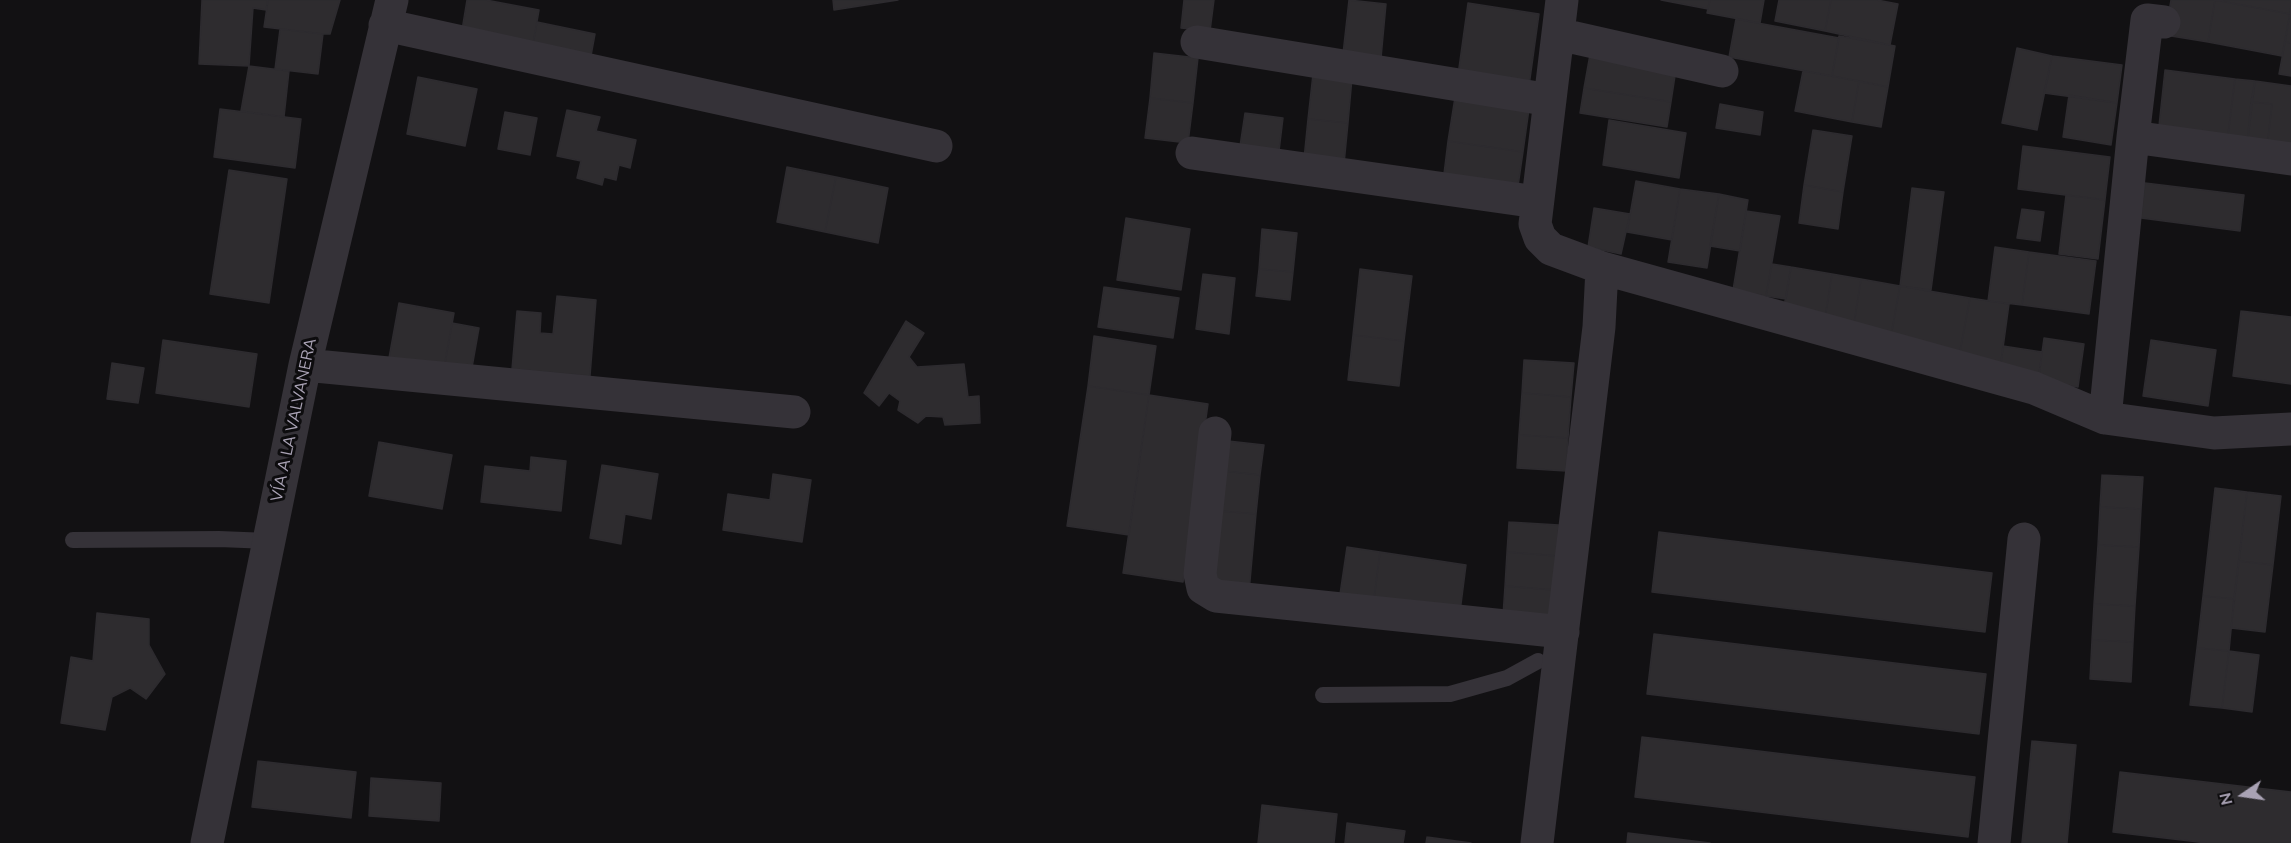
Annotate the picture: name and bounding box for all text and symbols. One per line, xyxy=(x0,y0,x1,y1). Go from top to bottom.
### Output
street label: VÍA A LA VALVANERA xyxy=(267,336,321,504)
north arrow xyxy=(2213,765,2273,825)
text: N xyxy=(2214,791,2237,807)

